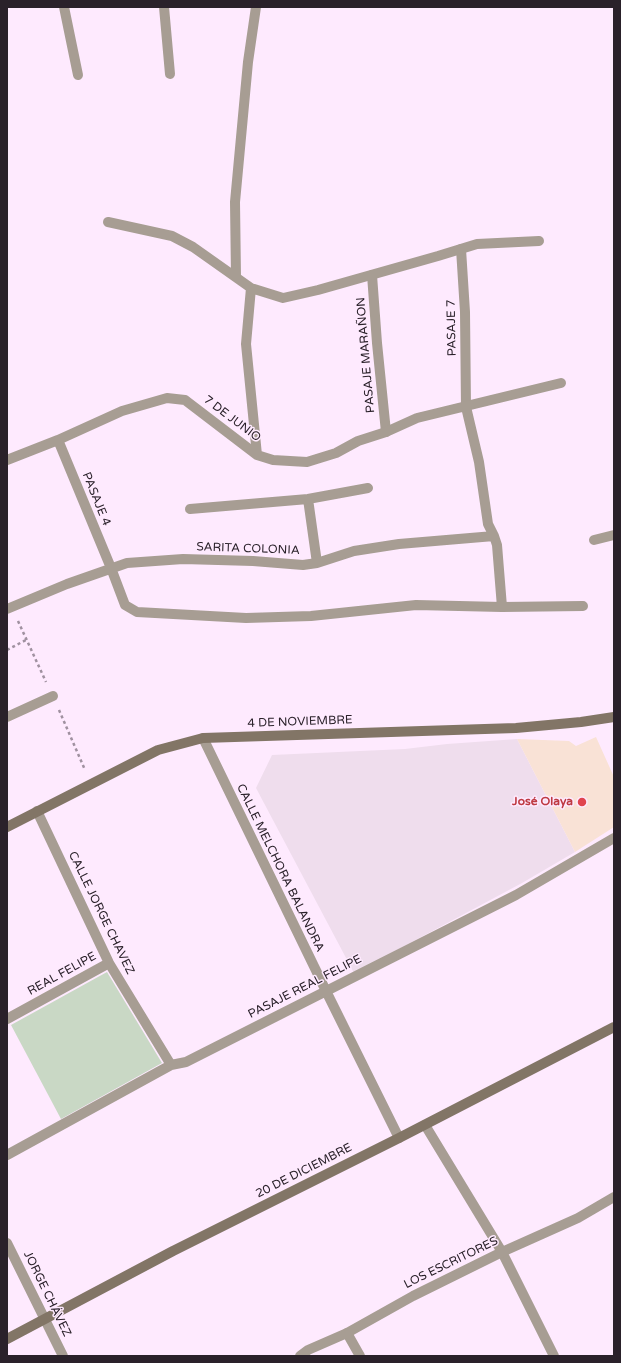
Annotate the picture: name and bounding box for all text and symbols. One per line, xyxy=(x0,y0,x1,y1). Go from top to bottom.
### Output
street label: PASAJE MARAÑON xyxy=(354,296,378,414)
street label: PASAJE 7 xyxy=(444,300,460,356)
street label: 7 DE JUNIO xyxy=(201,393,263,445)
street label: PASAJE 4 xyxy=(79,470,113,528)
street label: SARITA COLONIA xyxy=(196,540,300,558)
street label: 4 DE NOVIEMBRE xyxy=(247,713,353,731)
street label: CALLE MELCHORA BALANDRA xyxy=(233,782,327,954)
place label: José Olaya xyxy=(512,795,573,809)
marker: José Olaya xyxy=(576,796,588,808)
street label: CALLE JORGE CHAVEZ xyxy=(65,849,137,977)
street label: REAL FELIPE xyxy=(25,949,99,999)
street label: PASAJE REAL FELIPE xyxy=(246,952,364,1022)
street label: 20 DE DICIEMBRE xyxy=(254,1141,354,1201)
street label: LOS ESCRITORES xyxy=(402,1234,500,1292)
street label: JORGE CHÁVEZ xyxy=(20,1249,74,1339)

